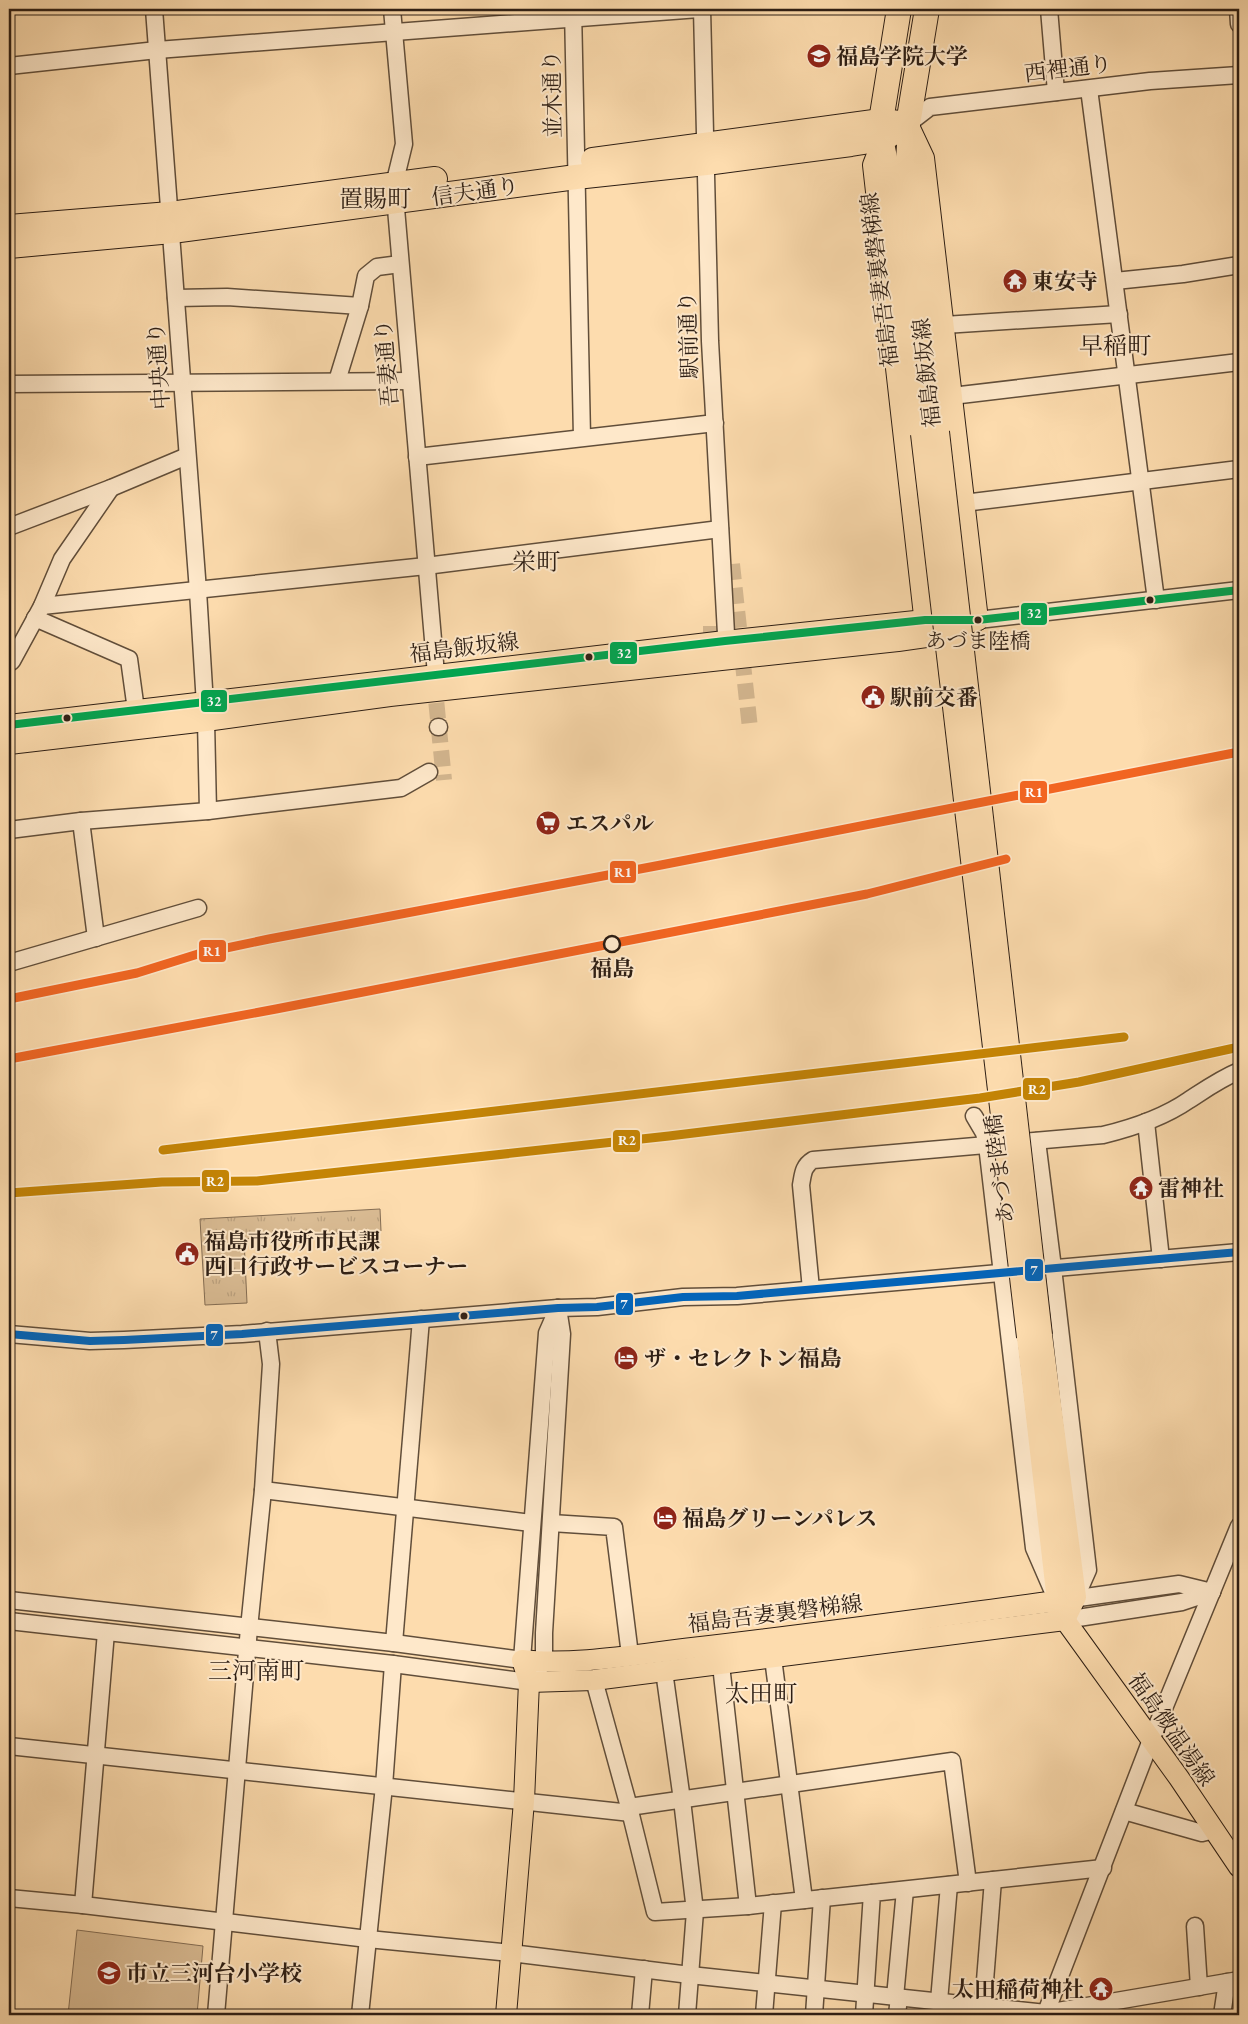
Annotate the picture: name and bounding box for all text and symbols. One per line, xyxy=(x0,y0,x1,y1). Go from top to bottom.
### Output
place label: 福島学院大学 xyxy=(836,42,968,71)
school or university icon: 福島学院大学 xyxy=(806,43,832,69)
street label: 西裡通り xyxy=(1023,49,1114,88)
street label: 並木通り xyxy=(537,50,568,138)
street label: 信夫通り xyxy=(429,171,521,212)
district label: 置賜町 xyxy=(339,183,411,214)
street label: 福島吾妻裏磐梯線 xyxy=(854,191,905,369)
place label: 東安寺 xyxy=(1032,267,1098,296)
temple icon: 東安寺 xyxy=(1002,268,1028,294)
street label: 駅前通り xyxy=(672,290,705,379)
street label: 福島飯坂線 xyxy=(906,317,947,429)
street label: 吾妻通り xyxy=(368,318,405,408)
street label: 中央通り xyxy=(141,321,176,411)
district label: 早稲町 xyxy=(1079,330,1151,361)
district label: 栄町 xyxy=(512,546,560,577)
unlabelled marker xyxy=(1145,595,1155,605)
line badge: 32 xyxy=(1020,602,1048,626)
text: 32 xyxy=(1027,604,1042,622)
marker: あづま陸橋 xyxy=(973,615,983,625)
street label: 福島飯坂線 xyxy=(408,626,520,669)
place label: あづま陸橋 xyxy=(926,627,1031,654)
line badge: 32 xyxy=(609,641,638,665)
text: 32 xyxy=(617,644,632,662)
unlabelled marker xyxy=(584,652,594,662)
place label: 駅前交番 xyxy=(890,683,978,712)
public building icon: 駅前交番 xyxy=(860,684,886,710)
line badge: 32 xyxy=(200,689,228,713)
text: 32 xyxy=(207,692,222,710)
unlabelled marker xyxy=(62,713,72,723)
line badge: R1 xyxy=(1019,780,1048,804)
text: R1 xyxy=(1025,783,1043,801)
place label: エスパル xyxy=(566,809,654,838)
supermarket icon: エスパル xyxy=(535,810,561,836)
line badge: R1 xyxy=(609,860,637,884)
text: R1 xyxy=(614,863,632,881)
marker: 福島 xyxy=(603,935,621,953)
line badge: R1 xyxy=(198,939,227,963)
text: R1 xyxy=(203,942,221,960)
place label: 福島 xyxy=(590,954,634,983)
line badge: R2 xyxy=(1022,1077,1051,1101)
text: R2 xyxy=(1028,1080,1047,1098)
street label: あづま陸橋 xyxy=(978,1113,1021,1225)
line badge: R2 xyxy=(612,1129,641,1153)
text: R2 xyxy=(618,1131,637,1149)
line badge: R2 xyxy=(201,1169,230,1193)
text: R2 xyxy=(206,1172,225,1190)
place label: 雷神社 xyxy=(1158,1174,1224,1203)
temple icon: 雷神社 xyxy=(1128,1175,1154,1201)
place label: 福島市役所市民課 西口行政サービスコーナー xyxy=(204,1227,468,1281)
public building icon: 福島市役所市民課 西口行政サービスコーナー xyxy=(174,1241,200,1267)
line badge: 7 xyxy=(1024,1258,1044,1282)
text: 7 xyxy=(1030,1261,1038,1279)
line badge: 7 xyxy=(615,1292,634,1316)
text: 7 xyxy=(620,1295,628,1313)
unlabelled marker xyxy=(459,1311,469,1321)
line badge: 7 xyxy=(205,1323,224,1347)
text: 7 xyxy=(210,1326,218,1344)
place label: ザ・セレクトン福島 xyxy=(644,1344,842,1373)
hotel icon: ザ・セレクトン福島 xyxy=(613,1345,639,1371)
place label: 福島グリーンパレス xyxy=(682,1504,877,1533)
hotel icon: 福島グリーンパレス xyxy=(652,1505,678,1531)
street label: 福島吾妻裏磐梯線 xyxy=(686,1588,864,1639)
district label: 三河南町 xyxy=(208,1655,304,1686)
street label: 福島微温湯線 xyxy=(1122,1667,1221,1792)
district label: 太田町 xyxy=(725,1678,797,1709)
place label: 市立三河台小学校 xyxy=(126,1959,302,1988)
school or university icon: 市立三河台小学校 xyxy=(96,1960,122,1986)
place label: 太田稲荷神社 xyxy=(952,1975,1084,2004)
temple icon: 太田稲荷神社 xyxy=(1088,1976,1114,2002)

